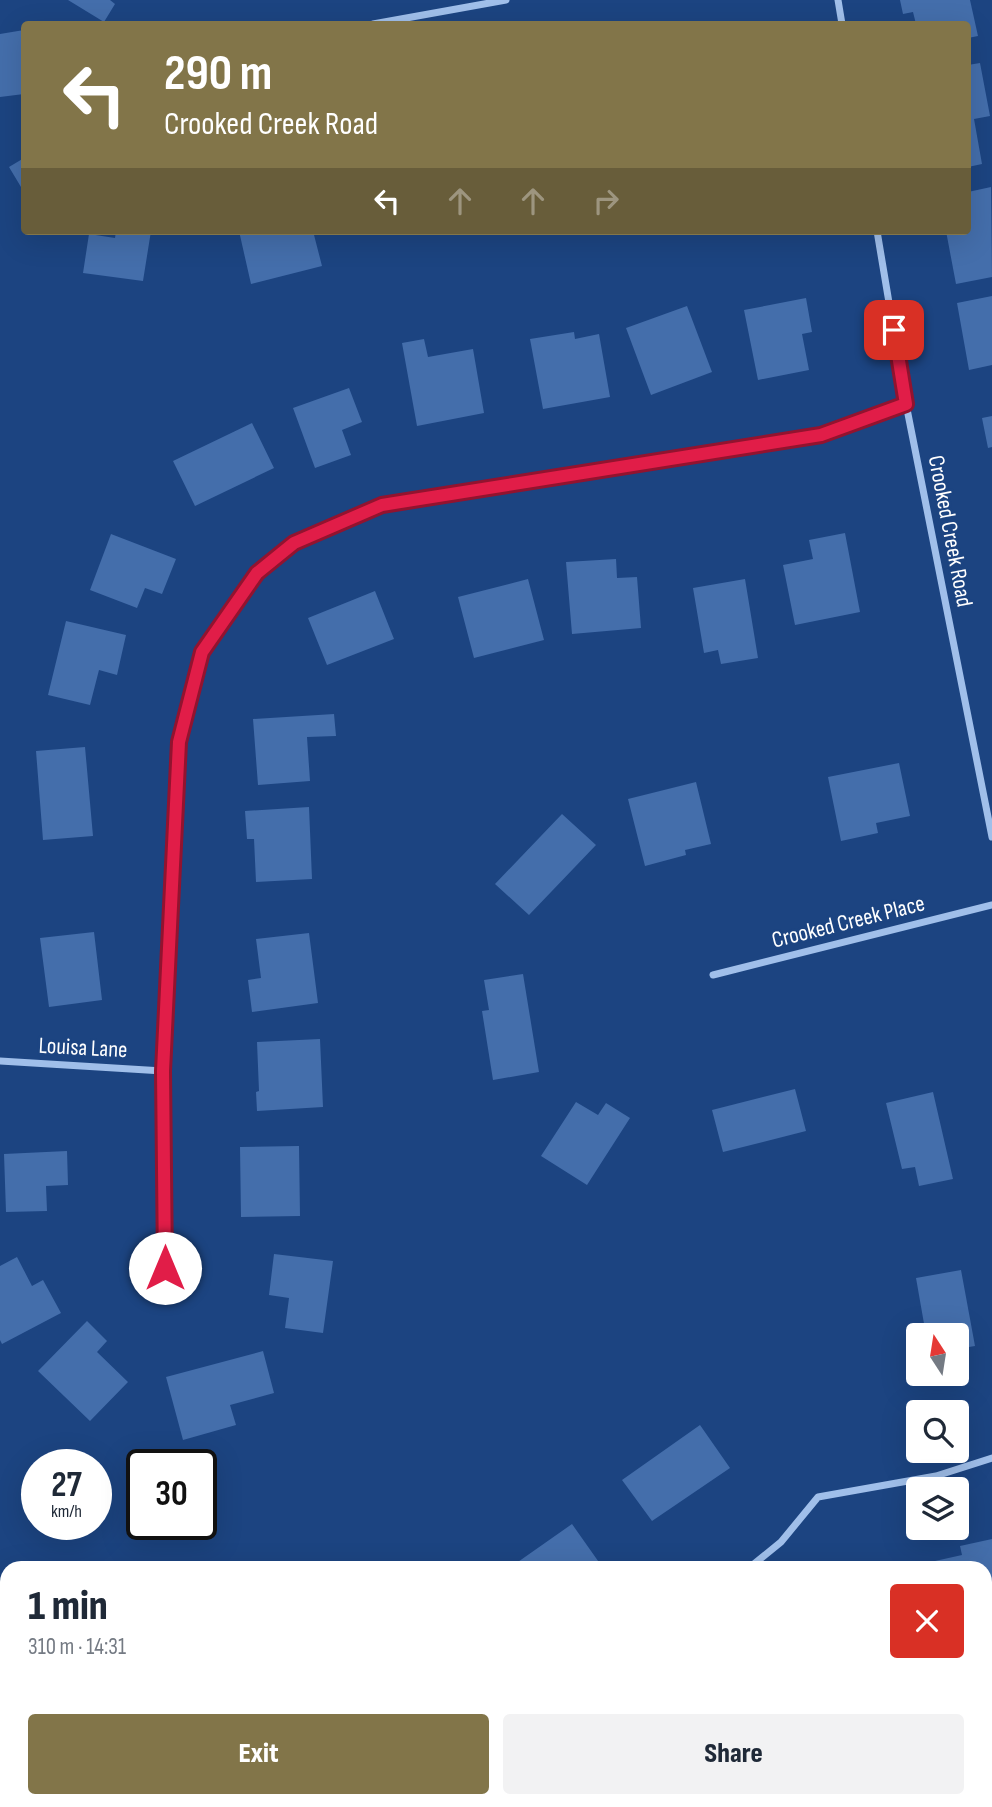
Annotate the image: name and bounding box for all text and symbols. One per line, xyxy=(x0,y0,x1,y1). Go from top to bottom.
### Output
text: 290 m xyxy=(164,45,272,104)
icon: left xyxy=(49,49,140,140)
text: Crooked Creek Road xyxy=(164,105,378,144)
icon: left xyxy=(368,182,406,220)
icon: ahead xyxy=(441,182,479,220)
icon: ahead xyxy=(514,182,552,220)
icon: right xyxy=(587,182,625,220)
pin xyxy=(864,300,924,360)
icon: arrive xyxy=(875,311,913,349)
street label: Crooked Creek Road xyxy=(922,453,978,609)
street label: Crooked Creek Place xyxy=(769,889,928,955)
street label: Louisa Lane xyxy=(38,1032,128,1064)
position arrow xyxy=(128,1231,202,1305)
north arrow xyxy=(906,1323,970,1386)
map controls xyxy=(906,1323,969,1540)
button: search xyxy=(906,1400,969,1463)
speed limit sign: 30 xyxy=(126,1449,217,1540)
text: 27 xyxy=(51,1464,82,1507)
button: layers xyxy=(906,1477,969,1540)
text: km/h xyxy=(51,1501,82,1522)
text: 1 min xyxy=(28,1581,108,1632)
button: close xyxy=(890,1584,964,1658)
text: 310 m · 14:31 xyxy=(28,1633,126,1661)
button: Exit xyxy=(28,1714,489,1794)
button: Share xyxy=(503,1714,964,1794)

